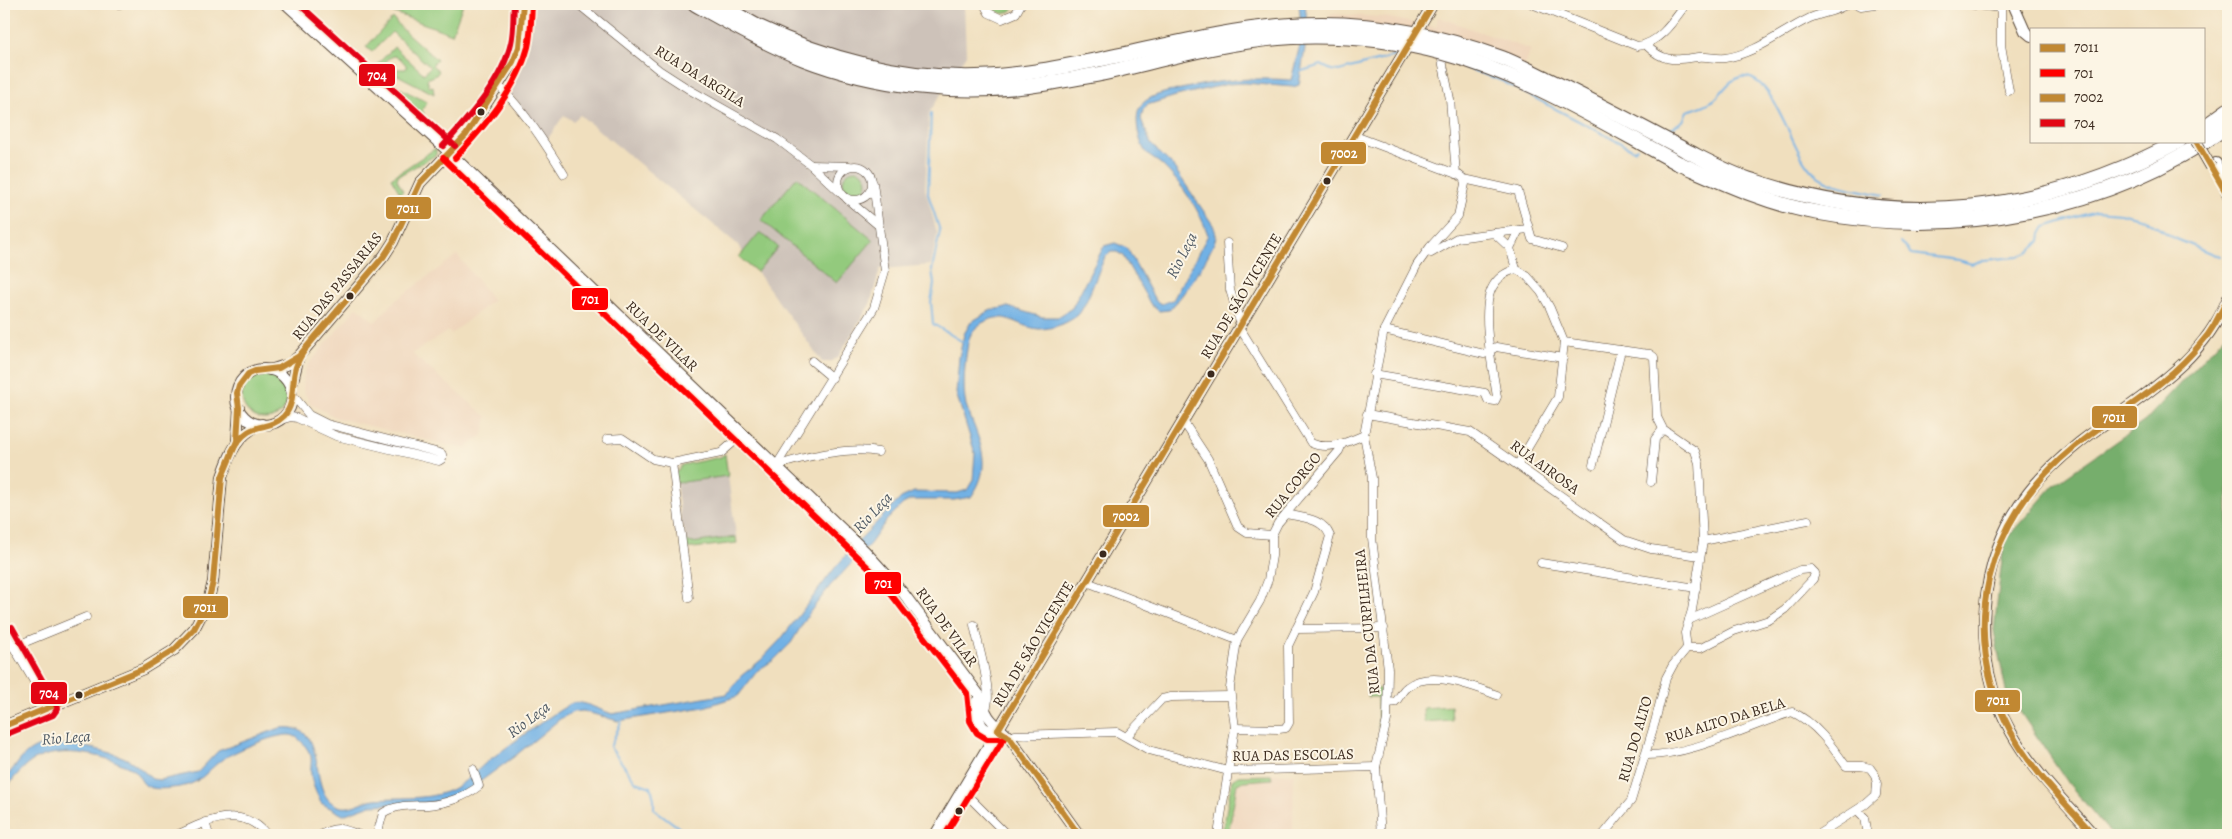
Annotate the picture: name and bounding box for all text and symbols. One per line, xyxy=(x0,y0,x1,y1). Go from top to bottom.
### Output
legend xyxy=(2030,28,2204,142)
text: 7011 xyxy=(2074,37,2099,57)
street label: RUA DA ARGILA xyxy=(651,40,749,112)
line badge: 704 xyxy=(358,63,396,87)
text: 701 xyxy=(2074,63,2093,83)
text: 704 xyxy=(367,66,387,85)
text: 7002 xyxy=(2074,87,2103,107)
unlabelled marker xyxy=(476,107,486,117)
text: 704 xyxy=(2074,113,2095,133)
line badge: 7002 xyxy=(1320,141,1367,165)
text: 7002 xyxy=(1331,144,1358,163)
unlabelled marker xyxy=(1322,176,1332,186)
line badge: 7011 xyxy=(385,196,432,220)
text: 7011 xyxy=(396,199,420,218)
street label: RUA DAS PASSARIAS xyxy=(287,228,387,344)
water label: Rio Leça xyxy=(1161,228,1203,282)
street label: RUA DE SÃO VICENTE xyxy=(1196,229,1286,363)
line badge: 701 xyxy=(571,287,609,311)
text: 701 xyxy=(581,290,599,309)
unlabelled marker xyxy=(345,291,355,301)
street label: RUA DE VILAR xyxy=(621,296,703,376)
unlabelled marker xyxy=(1206,369,1216,379)
line badge: 7011 xyxy=(2091,405,2138,429)
text: 7011 xyxy=(2102,408,2126,427)
street label: RUA AIROSA xyxy=(1506,435,1584,499)
street label: RUA CORGO xyxy=(1260,448,1326,522)
water label: Rio Leça xyxy=(848,487,898,538)
line badge: 7002 xyxy=(1102,504,1150,528)
text: 7002 xyxy=(1113,507,1140,526)
street label: RUA DA CURPILHEIRA xyxy=(1349,548,1385,696)
unlabelled marker xyxy=(1098,549,1108,559)
line badge: 701 xyxy=(864,571,902,595)
text: 701 xyxy=(874,574,892,593)
street label: RUA DE SÃO VICENTE xyxy=(988,577,1078,711)
street label: RUA DE VILAR xyxy=(911,583,983,671)
line badge: 7011 xyxy=(182,595,229,619)
text: 7011 xyxy=(193,598,217,617)
line badge: 704 xyxy=(30,681,68,705)
text: 704 xyxy=(39,684,59,703)
line badge: 7011 xyxy=(1974,689,2021,713)
unlabelled marker xyxy=(74,690,84,700)
text: 7011 xyxy=(1986,691,2010,710)
street label: RUA ALTO DA BELA xyxy=(1663,692,1788,748)
street label: RUA DO ALTO xyxy=(1613,694,1657,784)
water label: Rio Leça xyxy=(503,696,555,743)
water label: Rio Leça xyxy=(41,725,92,751)
street label: RUA DAS ESCOLAS xyxy=(1232,744,1354,766)
unlabelled marker xyxy=(954,806,964,816)

